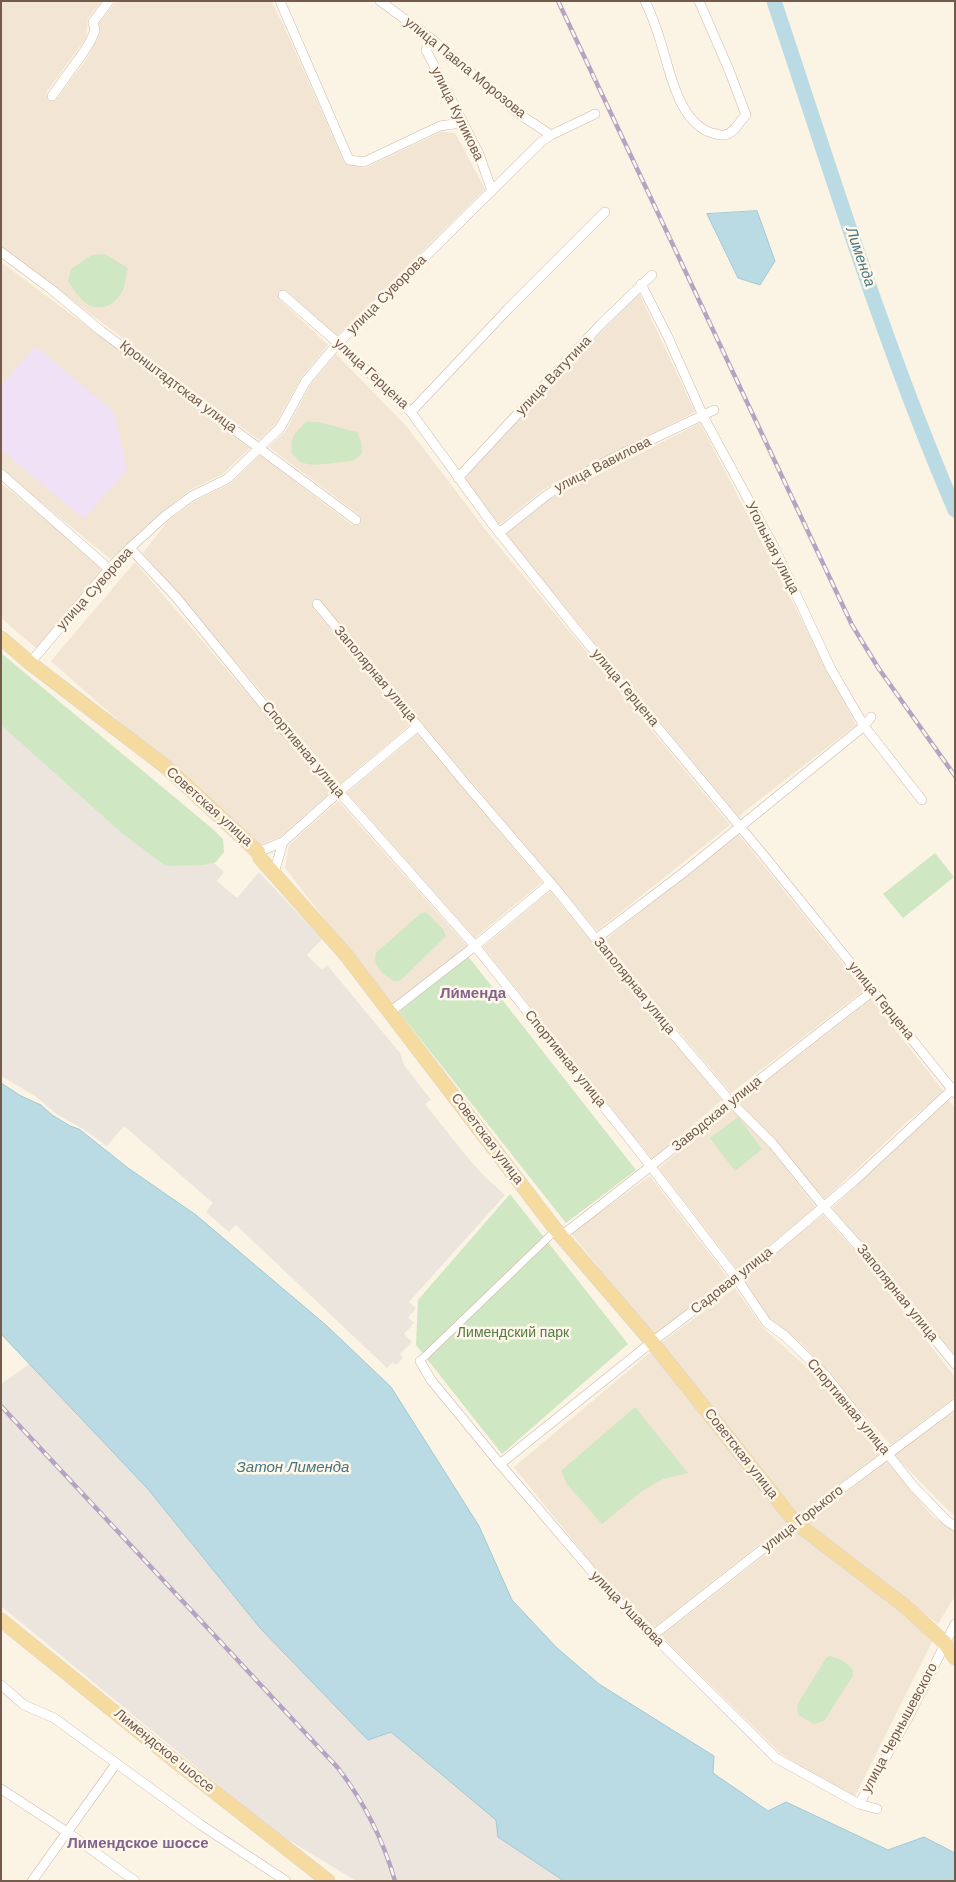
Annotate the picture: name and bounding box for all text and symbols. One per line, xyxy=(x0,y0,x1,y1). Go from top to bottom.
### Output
street label: улица Павла Морозова xyxy=(401,14,529,122)
street label: улица Куликова xyxy=(427,64,487,164)
water label: Лименда xyxy=(841,225,879,289)
street label: улица Суворова xyxy=(344,252,430,338)
street label: улица Ватутина xyxy=(513,333,595,419)
street label: улица Герцена xyxy=(330,335,412,413)
street label: Кронштадтская улица xyxy=(116,337,240,437)
street label: улица Вавилова xyxy=(552,433,654,497)
street label: Угольная улица xyxy=(741,499,803,597)
street label: улица Суворова xyxy=(54,544,136,634)
street label: Заполярная улица xyxy=(330,623,420,725)
street label: улица Герцена xyxy=(588,646,662,730)
street label: Спортивная улица xyxy=(258,699,348,801)
street label: Советская улица xyxy=(163,764,255,850)
street label: Заполярная улица xyxy=(590,934,678,1038)
street label: улица Герцена xyxy=(844,959,918,1043)
district label: Ли́менда xyxy=(440,985,506,1003)
street label: Спортивная улица xyxy=(521,1007,609,1111)
street label: Заводская улица xyxy=(669,1073,765,1155)
street label: Советская улица xyxy=(447,1090,527,1188)
street label: Заполярная улица xyxy=(853,1241,941,1345)
street label: Садовая улица xyxy=(688,1244,776,1318)
park label: Лимендский парк xyxy=(457,1325,569,1341)
street label: Спортивная улица xyxy=(803,1356,893,1458)
street label: Советская улица xyxy=(701,1406,781,1502)
water label: Затон Лименда xyxy=(237,1459,349,1477)
street label: улица Горького xyxy=(759,1482,847,1556)
street label: улица Ушакова xyxy=(587,1568,667,1650)
street label: улица Чернышевского xyxy=(859,1660,941,1796)
street label: Лимендское шоссе xyxy=(111,1705,217,1797)
district label: Лимендское шоссе xyxy=(67,1835,209,1853)

